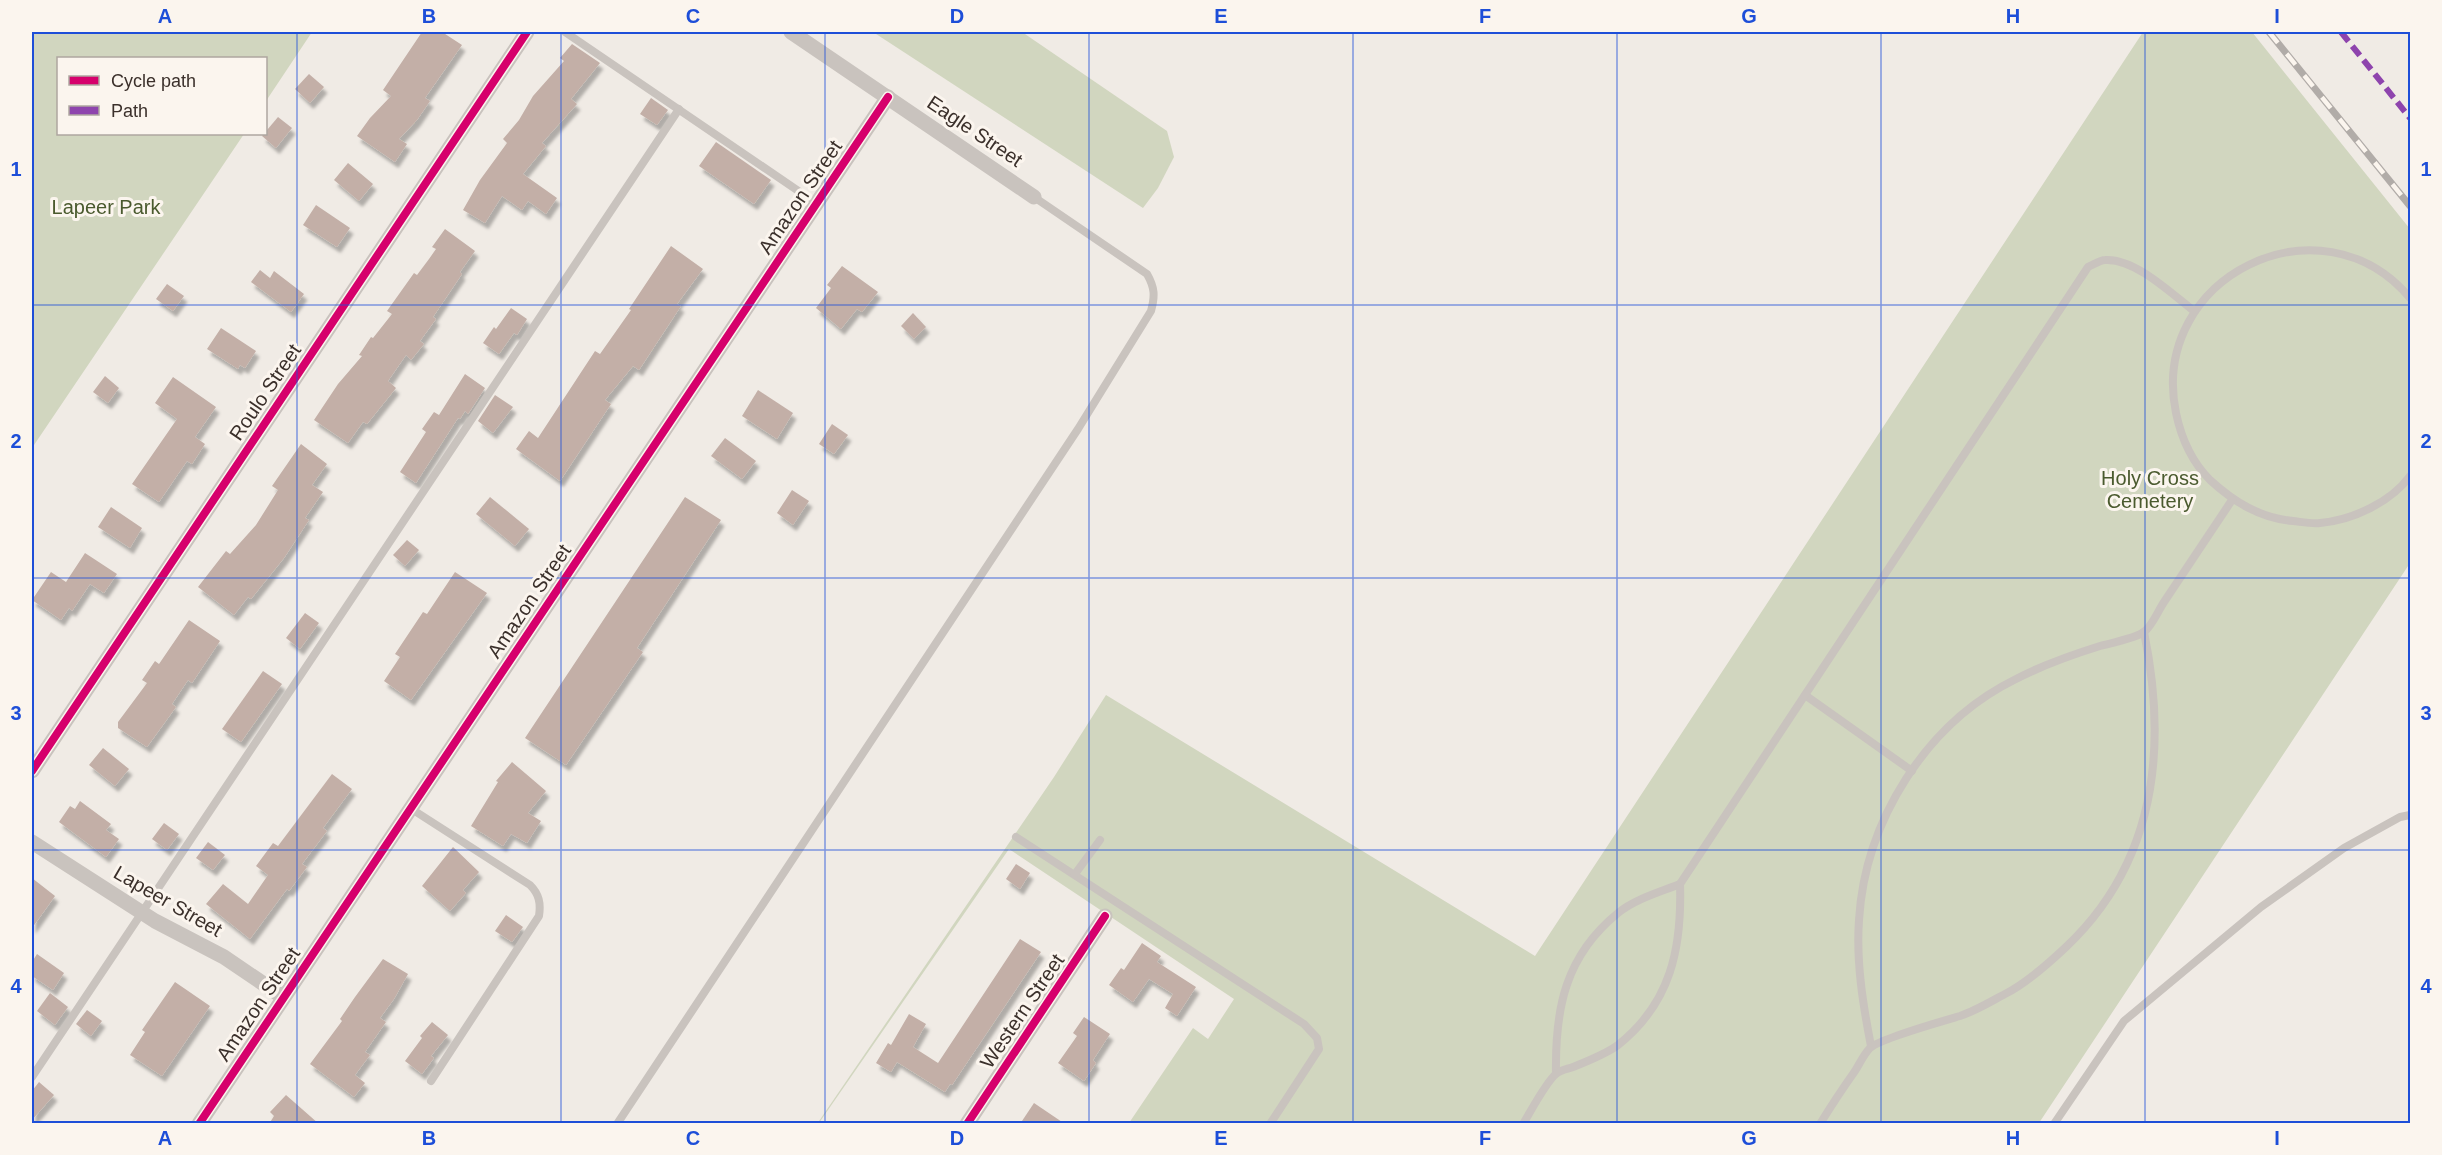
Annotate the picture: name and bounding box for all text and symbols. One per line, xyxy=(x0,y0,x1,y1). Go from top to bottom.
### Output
text: A xyxy=(158,5,172,27)
text: B xyxy=(422,5,436,27)
text: C xyxy=(686,5,700,27)
text: D xyxy=(950,5,964,27)
text: E xyxy=(1214,5,1228,27)
text: F xyxy=(1479,5,1491,27)
text: G xyxy=(1741,5,1757,27)
text: H xyxy=(2006,5,2020,27)
text: I xyxy=(2274,5,2280,27)
legend xyxy=(57,57,267,135)
text: Cycle path xyxy=(111,71,196,91)
street label: Eagle Street xyxy=(923,91,1027,171)
text: Path xyxy=(111,101,148,121)
street label: Amazon Street xyxy=(754,136,846,258)
text: 1 xyxy=(10,158,22,180)
text: 1 xyxy=(2420,158,2432,180)
park label: Lapeer Park xyxy=(52,196,161,218)
street label: Roulo Street xyxy=(225,339,305,444)
text: 2 xyxy=(10,430,22,452)
text: 2 xyxy=(2420,430,2432,452)
park label: Holy Cross Cemetery xyxy=(2101,467,2199,512)
street label: Amazon Street xyxy=(483,540,575,662)
text: 3 xyxy=(10,702,22,724)
text: 3 xyxy=(2420,702,2432,724)
street label: Lapeer Street xyxy=(110,861,226,941)
street label: Amazon Street xyxy=(212,943,304,1065)
street label: Western Street xyxy=(976,949,1069,1072)
text: 4 xyxy=(10,975,22,997)
text: 4 xyxy=(2420,975,2432,997)
text: A xyxy=(158,1127,172,1149)
text: B xyxy=(422,1127,436,1149)
text: C xyxy=(686,1127,700,1149)
text: D xyxy=(950,1127,964,1149)
text: E xyxy=(1214,1127,1228,1149)
text: F xyxy=(1479,1127,1491,1149)
text: G xyxy=(1741,1127,1757,1149)
text: H xyxy=(2006,1127,2020,1149)
text: I xyxy=(2274,1127,2280,1149)

